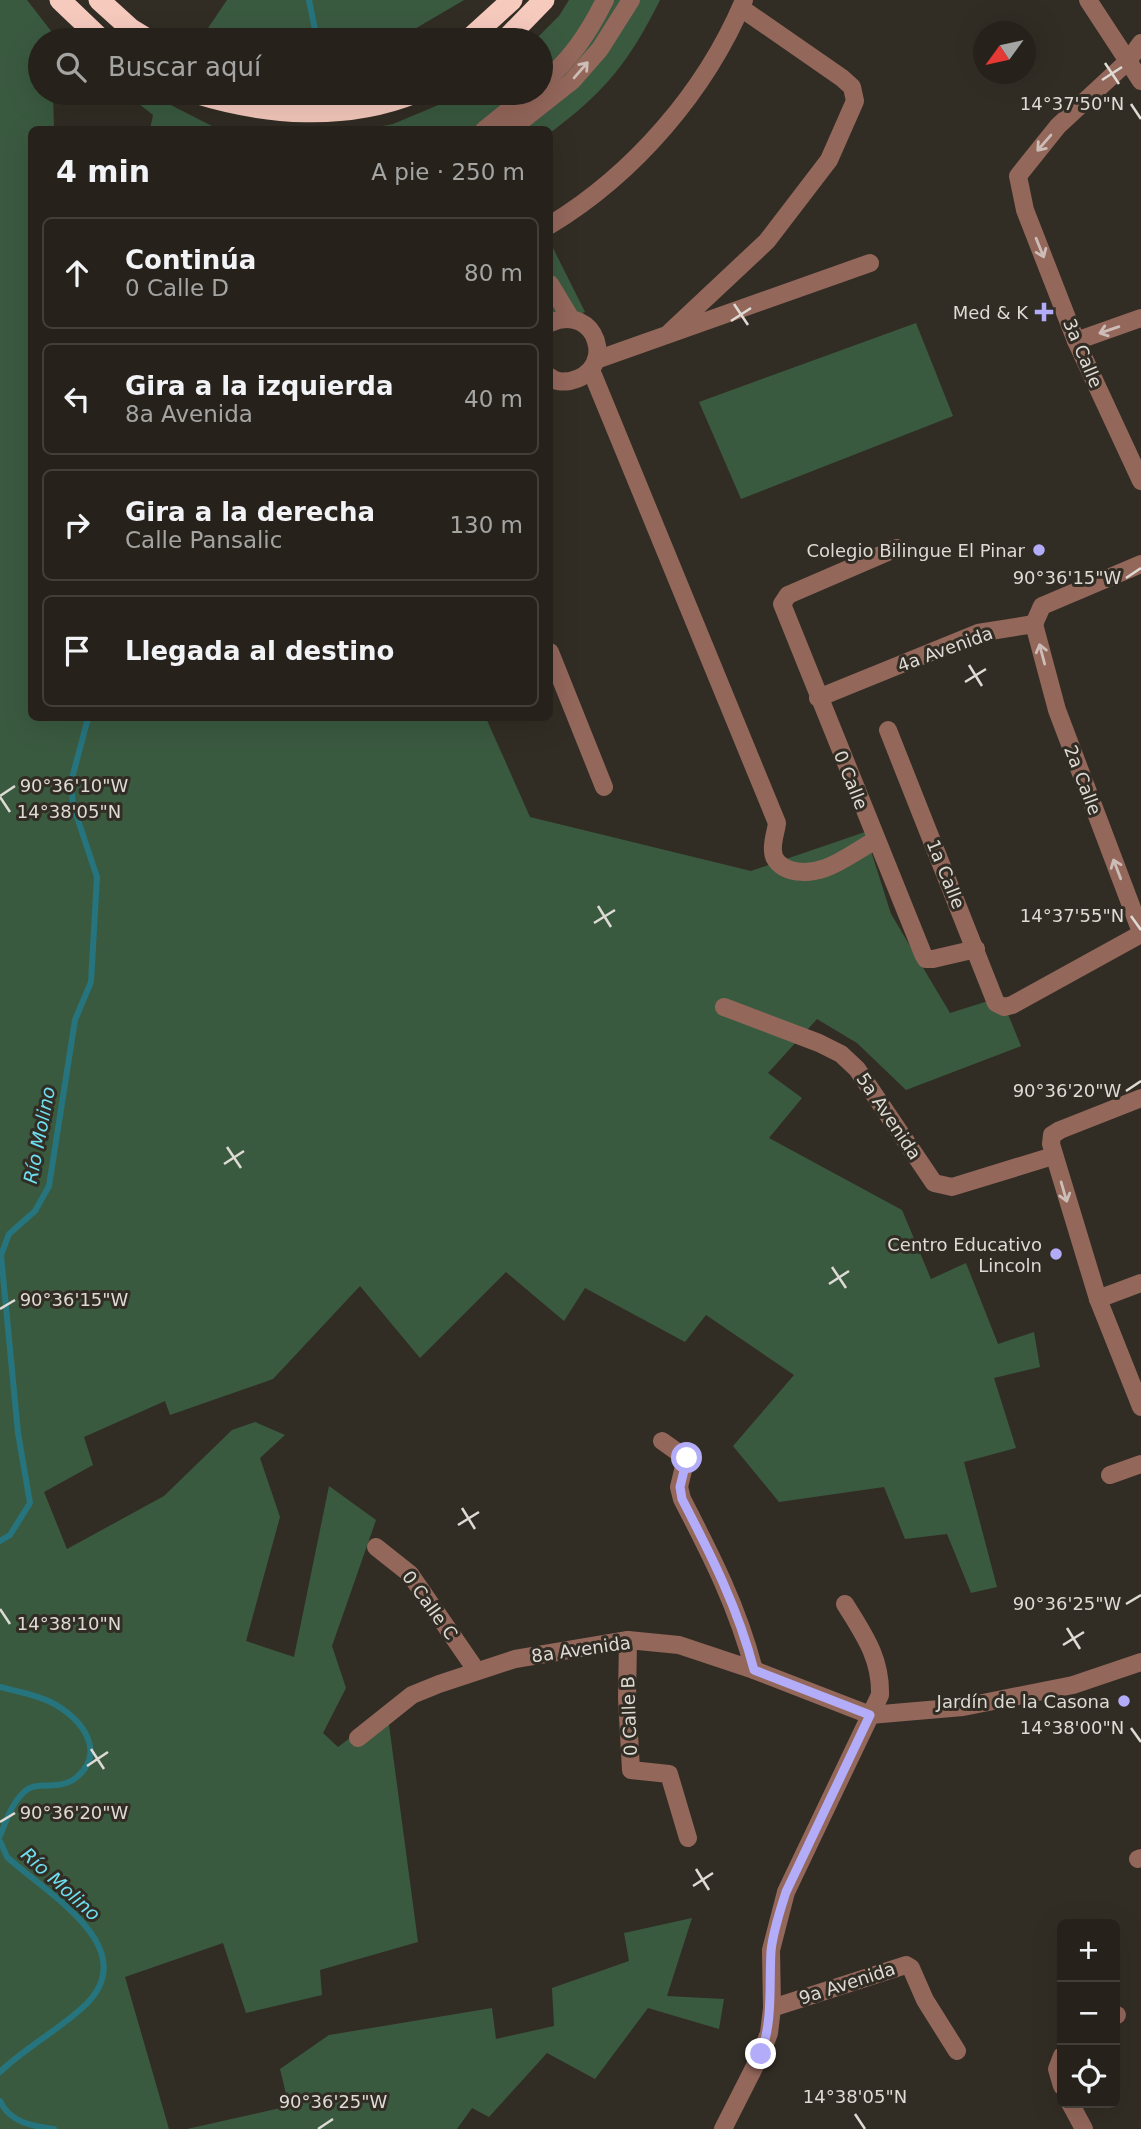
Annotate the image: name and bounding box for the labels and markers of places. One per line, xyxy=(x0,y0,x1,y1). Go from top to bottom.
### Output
place label: Med & K xyxy=(953,302,1029,323)
marker: Med & K xyxy=(1034,302,1054,322)
place label: Colegio Bilingue El Pinar xyxy=(806,540,1026,561)
marker: Colegio Bilingue El Pinar xyxy=(1031,542,1047,558)
place label: Centro Educativo Lincoln xyxy=(887,1234,1042,1276)
marker: Centro Educativo Lincoln xyxy=(1048,1246,1064,1262)
place label: Jardín de la Casona xyxy=(936,1691,1110,1712)
marker: Jardín de la Casona xyxy=(1116,1693,1132,1709)

